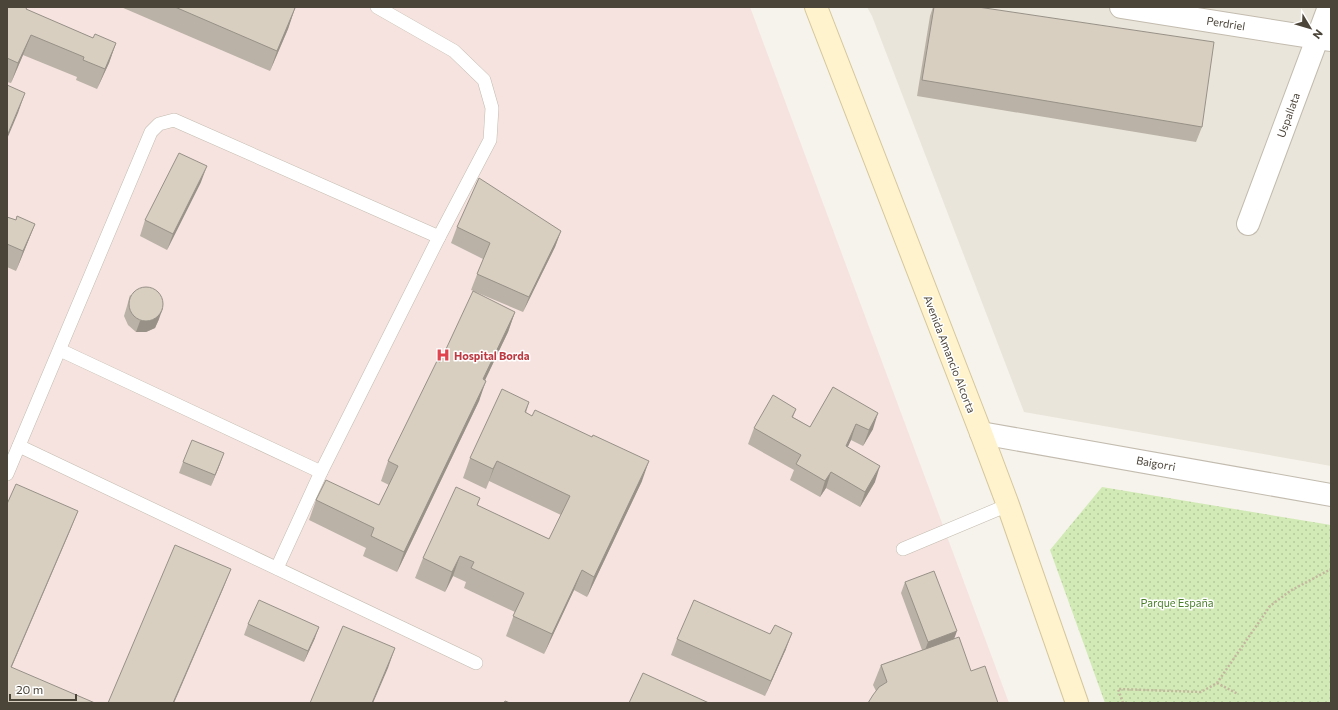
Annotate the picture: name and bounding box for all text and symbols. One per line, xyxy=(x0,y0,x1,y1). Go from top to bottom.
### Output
north arrow xyxy=(1290,8,1330,48)
street label: Perdriel xyxy=(1206,14,1246,32)
text: N xyxy=(1311,27,1326,42)
street label: Uspallata xyxy=(1274,91,1302,139)
street label: Avenida Amancio Alcorta xyxy=(922,293,978,415)
hospital icon: Hospital Borda xyxy=(435,347,451,363)
place label: Hospital Borda xyxy=(454,349,530,362)
street label: Baigorri xyxy=(1135,453,1177,473)
park label: Parque España xyxy=(1140,596,1214,609)
scale bar xyxy=(10,676,76,702)
text: 20 m xyxy=(16,682,43,696)

